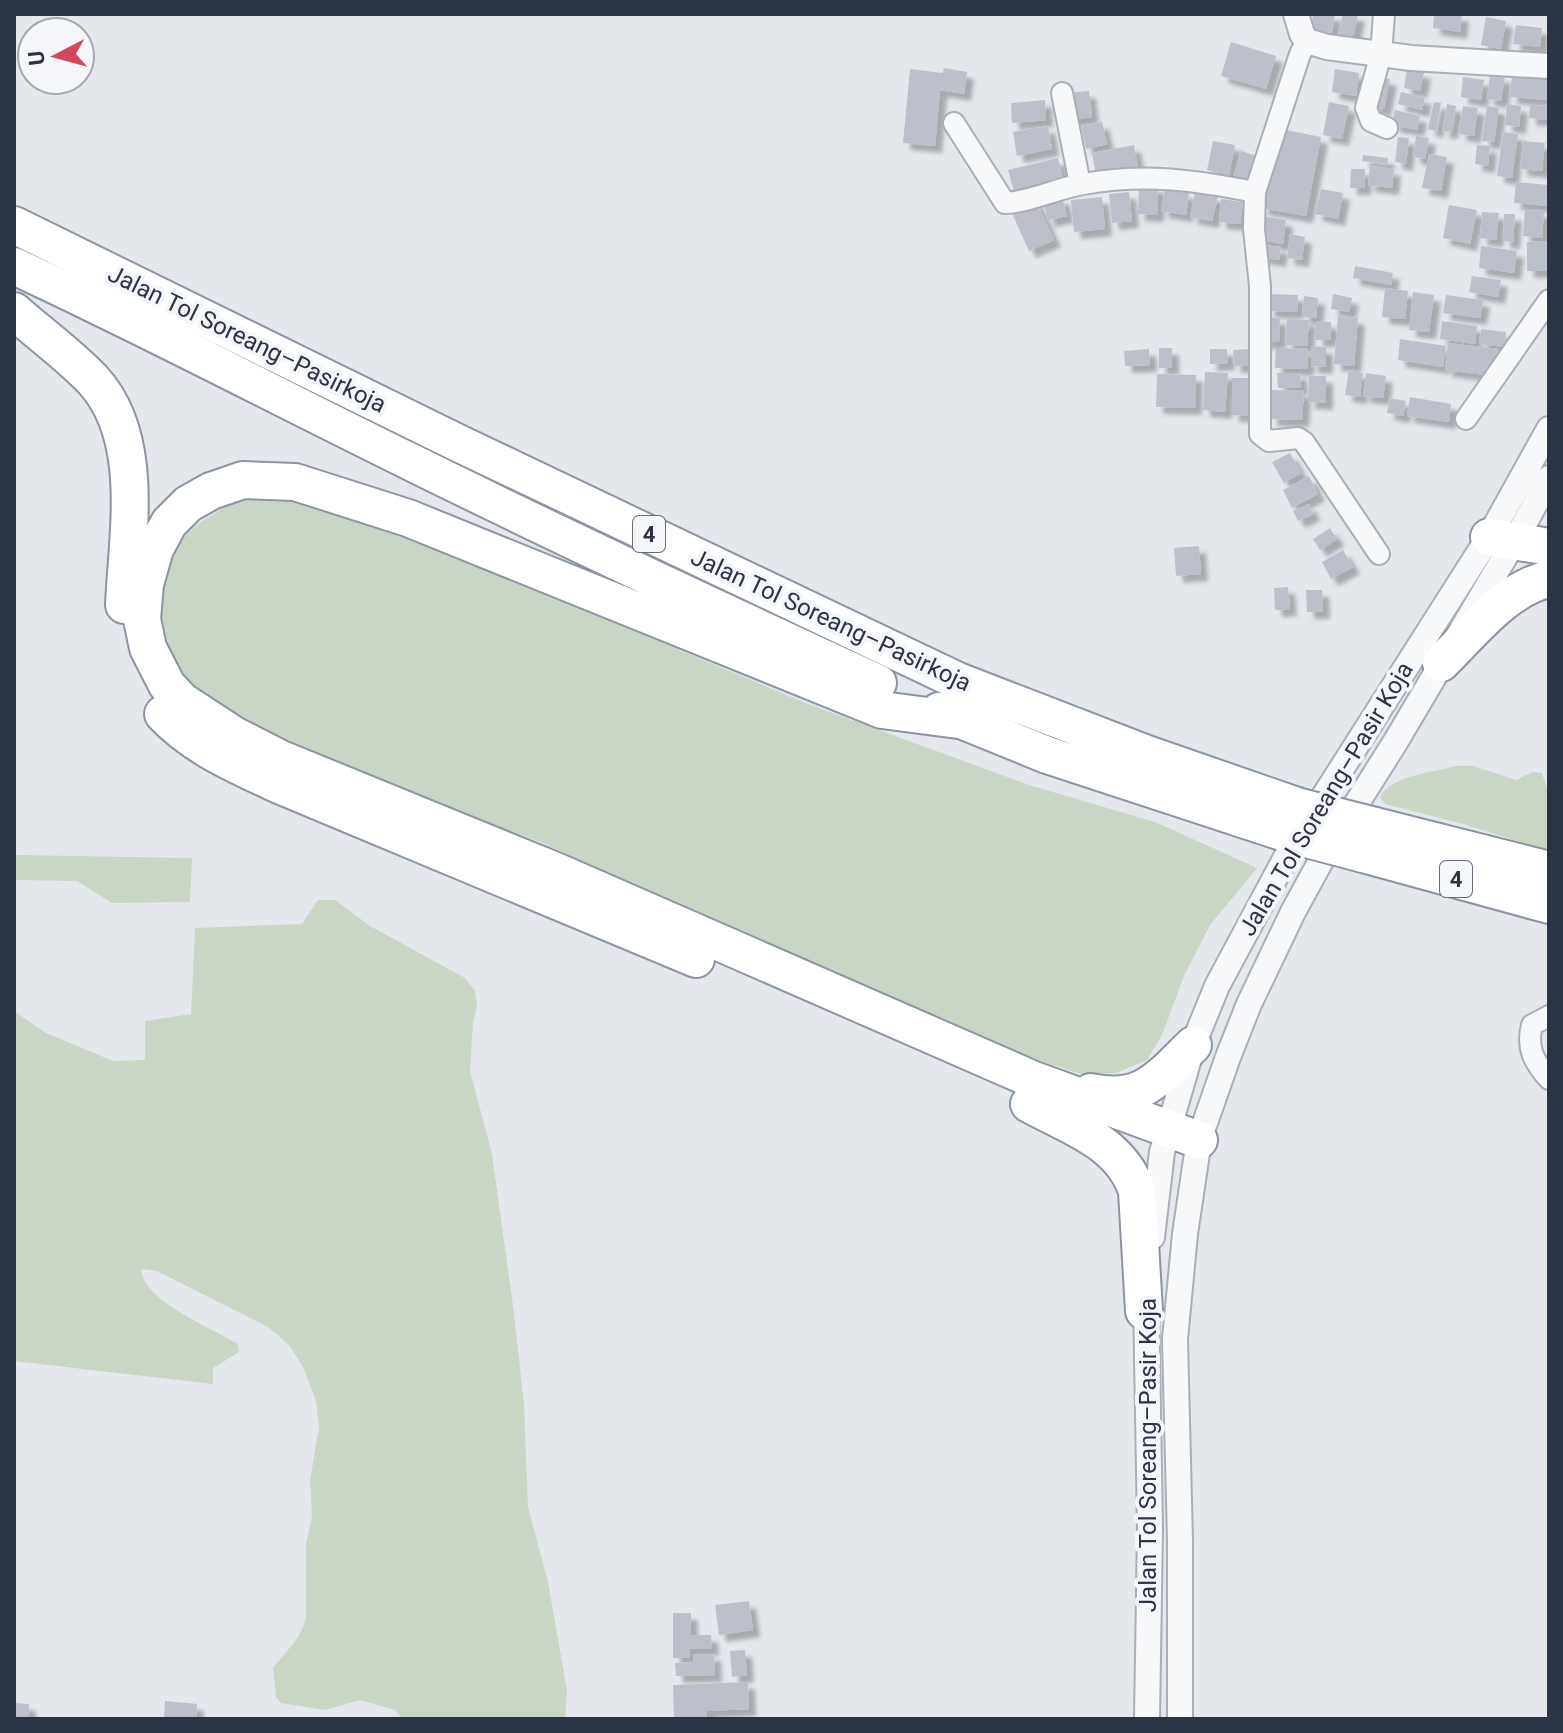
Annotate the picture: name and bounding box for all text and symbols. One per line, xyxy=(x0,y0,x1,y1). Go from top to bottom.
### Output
north arrow xyxy=(16,16,96,96)
text: U xyxy=(23,50,50,67)
street label: Jalan Tol Soreang–Pasirkoja xyxy=(103,259,391,419)
road number: 4 xyxy=(633,516,665,552)
street label: Jalan Tol Soreang–Pasirkoja xyxy=(687,543,975,697)
street label: Jalan Tol Soreang–Pasir Koja xyxy=(1233,657,1419,941)
road number: 4 xyxy=(1440,861,1472,897)
street label: Jalan Tol Soreang–Pasir Koja xyxy=(1134,1298,1162,1612)

